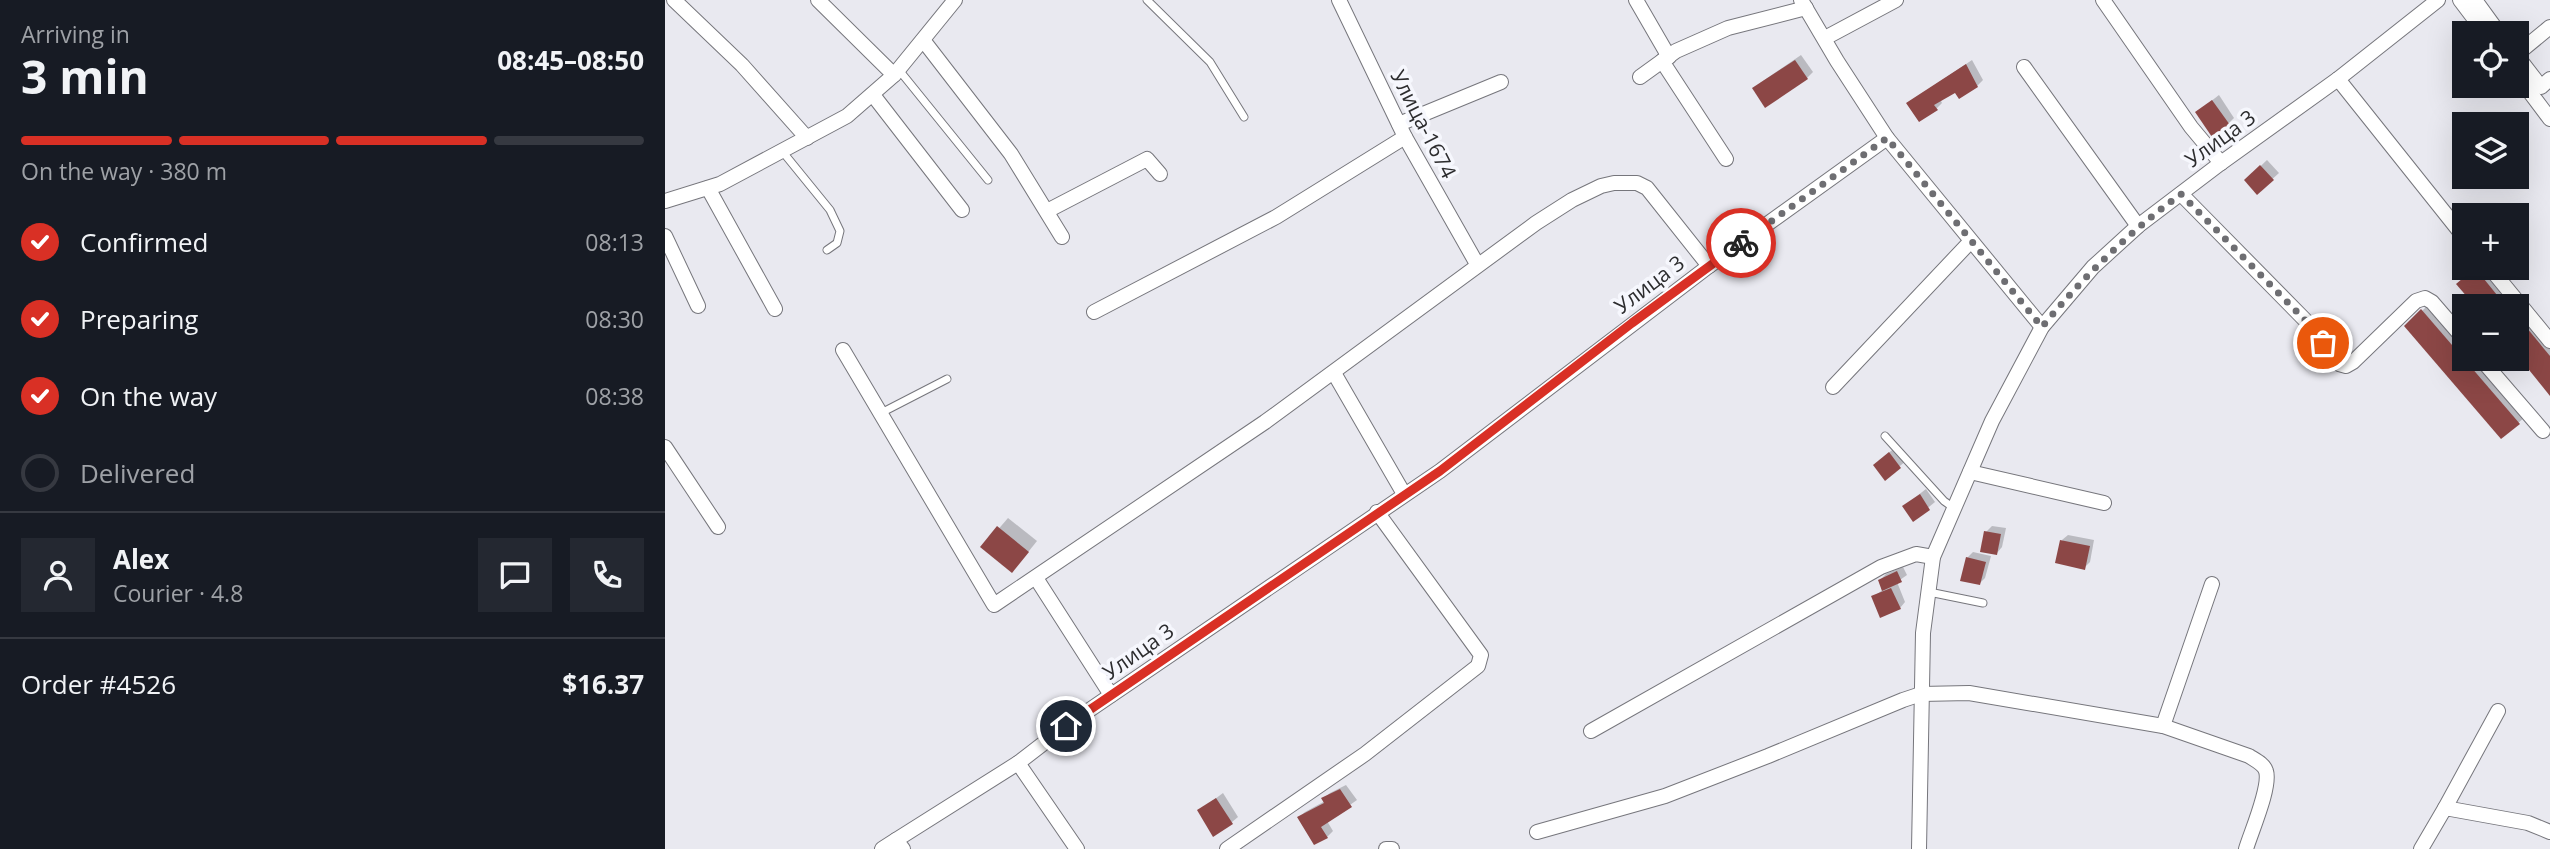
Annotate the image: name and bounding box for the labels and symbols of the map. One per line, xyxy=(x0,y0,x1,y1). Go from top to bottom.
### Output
street label: Улица-1674 xyxy=(1385,65,1463,183)
street label: Улица 3 xyxy=(2179,103,2261,173)
courier xyxy=(1706,208,1776,278)
street label: Улица 3 xyxy=(1608,249,1690,319)
pin xyxy=(2293,313,2353,373)
street label: Улица 3 xyxy=(1097,616,1179,686)
pin xyxy=(1036,696,1096,756)

